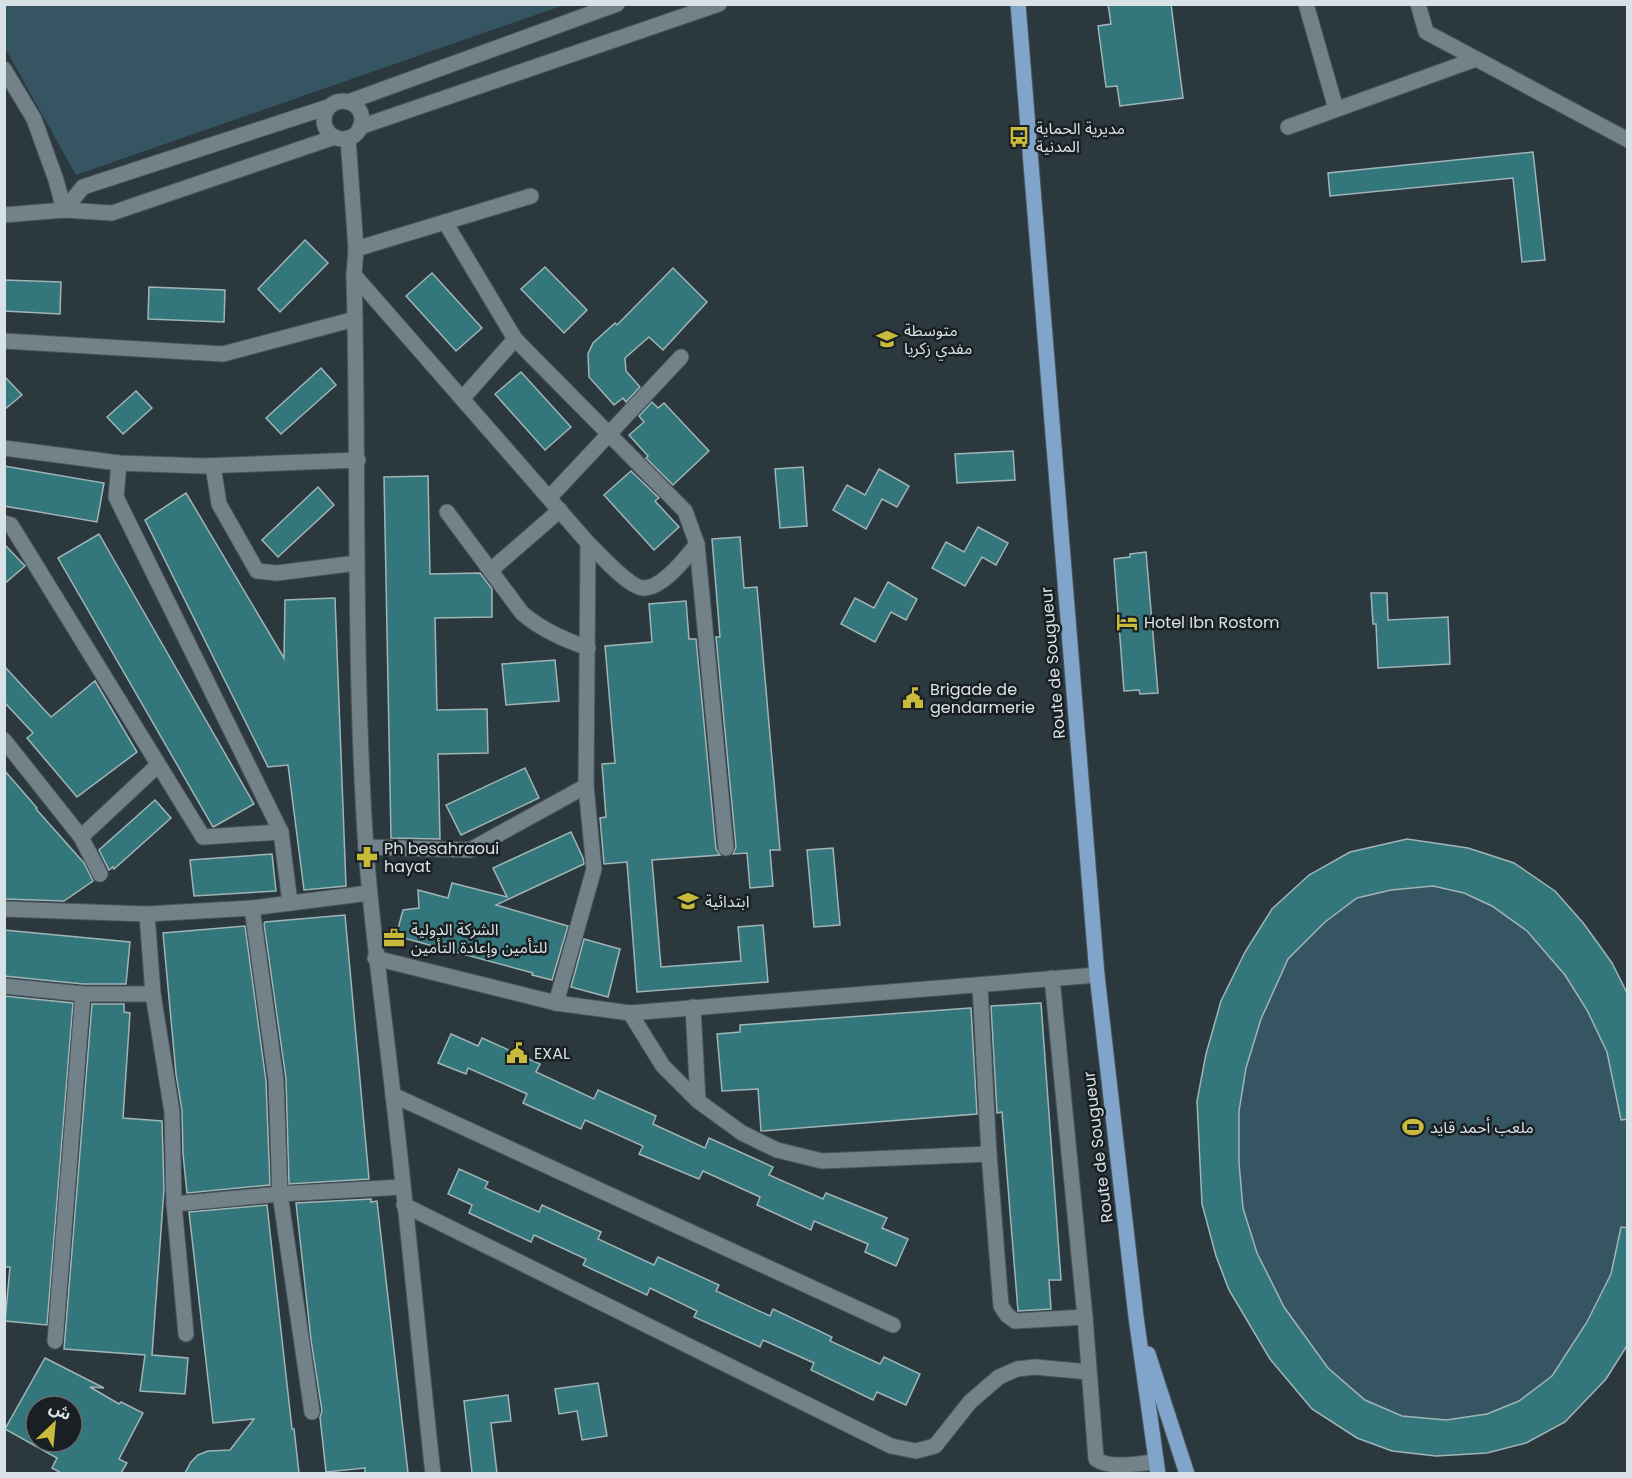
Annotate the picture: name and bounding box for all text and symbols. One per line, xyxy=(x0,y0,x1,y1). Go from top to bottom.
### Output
place label: مديرية الحماية المدنية xyxy=(1036,117,1125,158)
bus stop icon: مديرية الحماية المدنية xyxy=(1007,125,1031,149)
place label: متوسطة مفدي زكريا xyxy=(904,319,972,360)
school or university icon: متوسطة مفدي زكريا xyxy=(875,327,899,351)
street label: Route de Sougueur xyxy=(1035,586,1071,740)
hotel icon: Hotel Ibn Rostom xyxy=(1115,610,1139,634)
place label: Hotel Ibn Rostom xyxy=(1144,611,1279,634)
place label: Brigade de gendarmerie xyxy=(930,678,1035,719)
public building icon: Brigade de gendarmerie xyxy=(901,686,925,710)
place label: Ph besahraoui hayat xyxy=(384,837,499,878)
pharmacy icon: Ph besahraoui hayat xyxy=(355,845,379,869)
school or university icon: ابتدائية xyxy=(676,889,700,913)
place label: ابتدائية xyxy=(705,890,749,913)
place label: الشركة الدولية للتأمين وإعادة التأمين xyxy=(411,918,547,959)
office icon: الشركة الدولية للتأمين وإعادة التأمين xyxy=(382,926,406,950)
public building icon: EXAL xyxy=(505,1041,529,1065)
place label: EXAL xyxy=(534,1042,570,1065)
street label: Route de Sougueur xyxy=(1077,1070,1119,1224)
sports icon: ملعب أحمد قايد xyxy=(1401,1115,1425,1139)
place label: ملعب أحمد قايد xyxy=(1430,1116,1534,1139)
north arrow xyxy=(24,1394,84,1454)
text: ش xyxy=(45,1396,75,1426)

